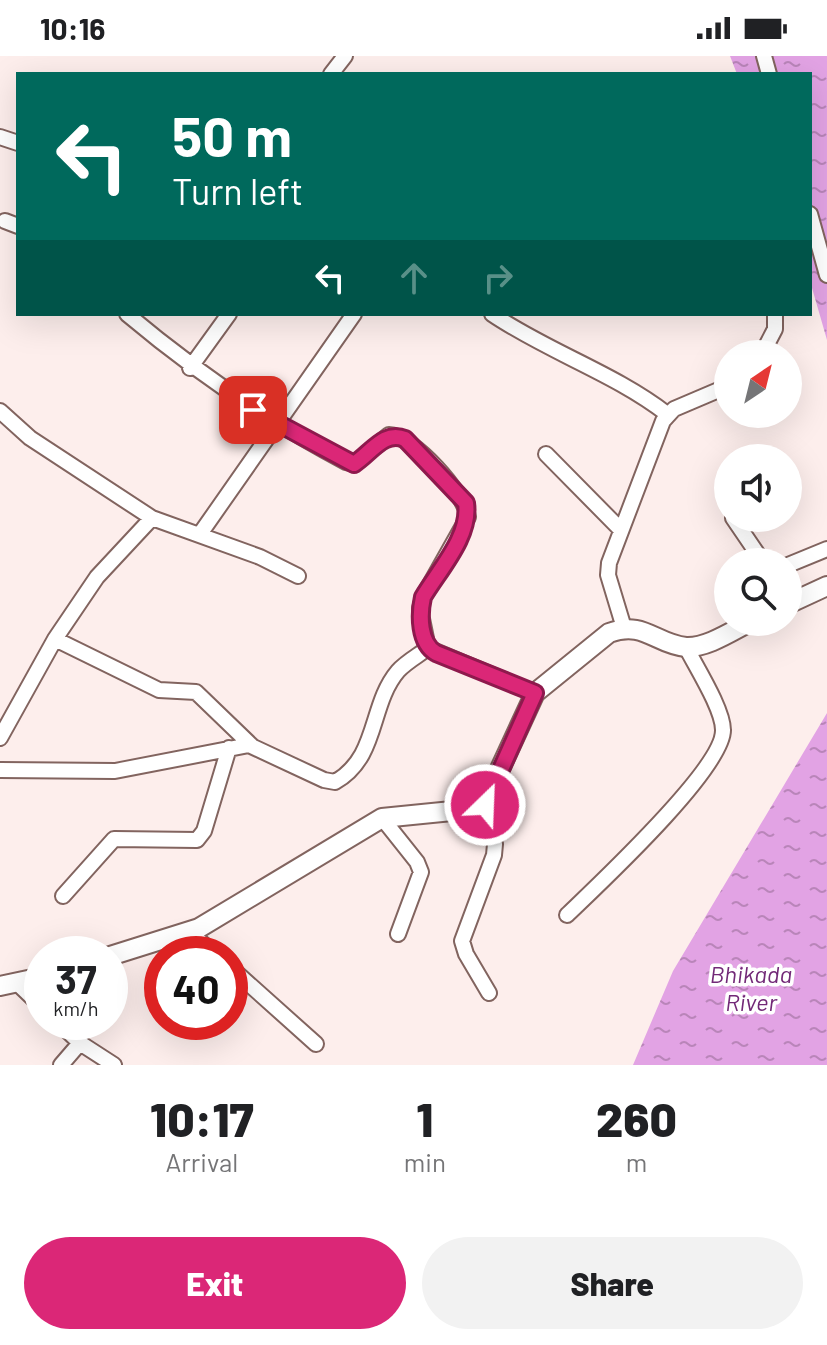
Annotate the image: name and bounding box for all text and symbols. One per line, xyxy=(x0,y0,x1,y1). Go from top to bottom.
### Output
text: 10:16 xyxy=(40,10,105,46)
text: 50 m xyxy=(172,101,292,168)
icon: left xyxy=(40,104,144,208)
text: Turn left xyxy=(172,169,303,212)
icon: left xyxy=(308,256,352,300)
icon: ahead xyxy=(392,256,436,300)
icon: right xyxy=(476,256,520,300)
north arrow xyxy=(714,340,802,428)
map controls xyxy=(714,340,802,636)
pin xyxy=(219,376,287,444)
icon: arrive xyxy=(231,388,275,432)
button: sound xyxy=(714,444,802,532)
button: search xyxy=(714,548,802,636)
position arrow xyxy=(443,763,527,847)
speed limit sign: 40 xyxy=(144,936,248,1040)
text: 37 xyxy=(55,954,97,1002)
water label: Bhikada River xyxy=(710,959,792,1016)
text: km/h xyxy=(53,996,99,1020)
text: 10:17 xyxy=(150,1089,254,1147)
text: 1 xyxy=(416,1089,433,1147)
text: 260 xyxy=(596,1089,677,1147)
text: Arrival xyxy=(166,1146,238,1177)
text: min xyxy=(404,1146,446,1177)
text: m xyxy=(626,1146,647,1177)
button: Exit xyxy=(24,1237,406,1329)
button: Share xyxy=(422,1237,803,1329)

